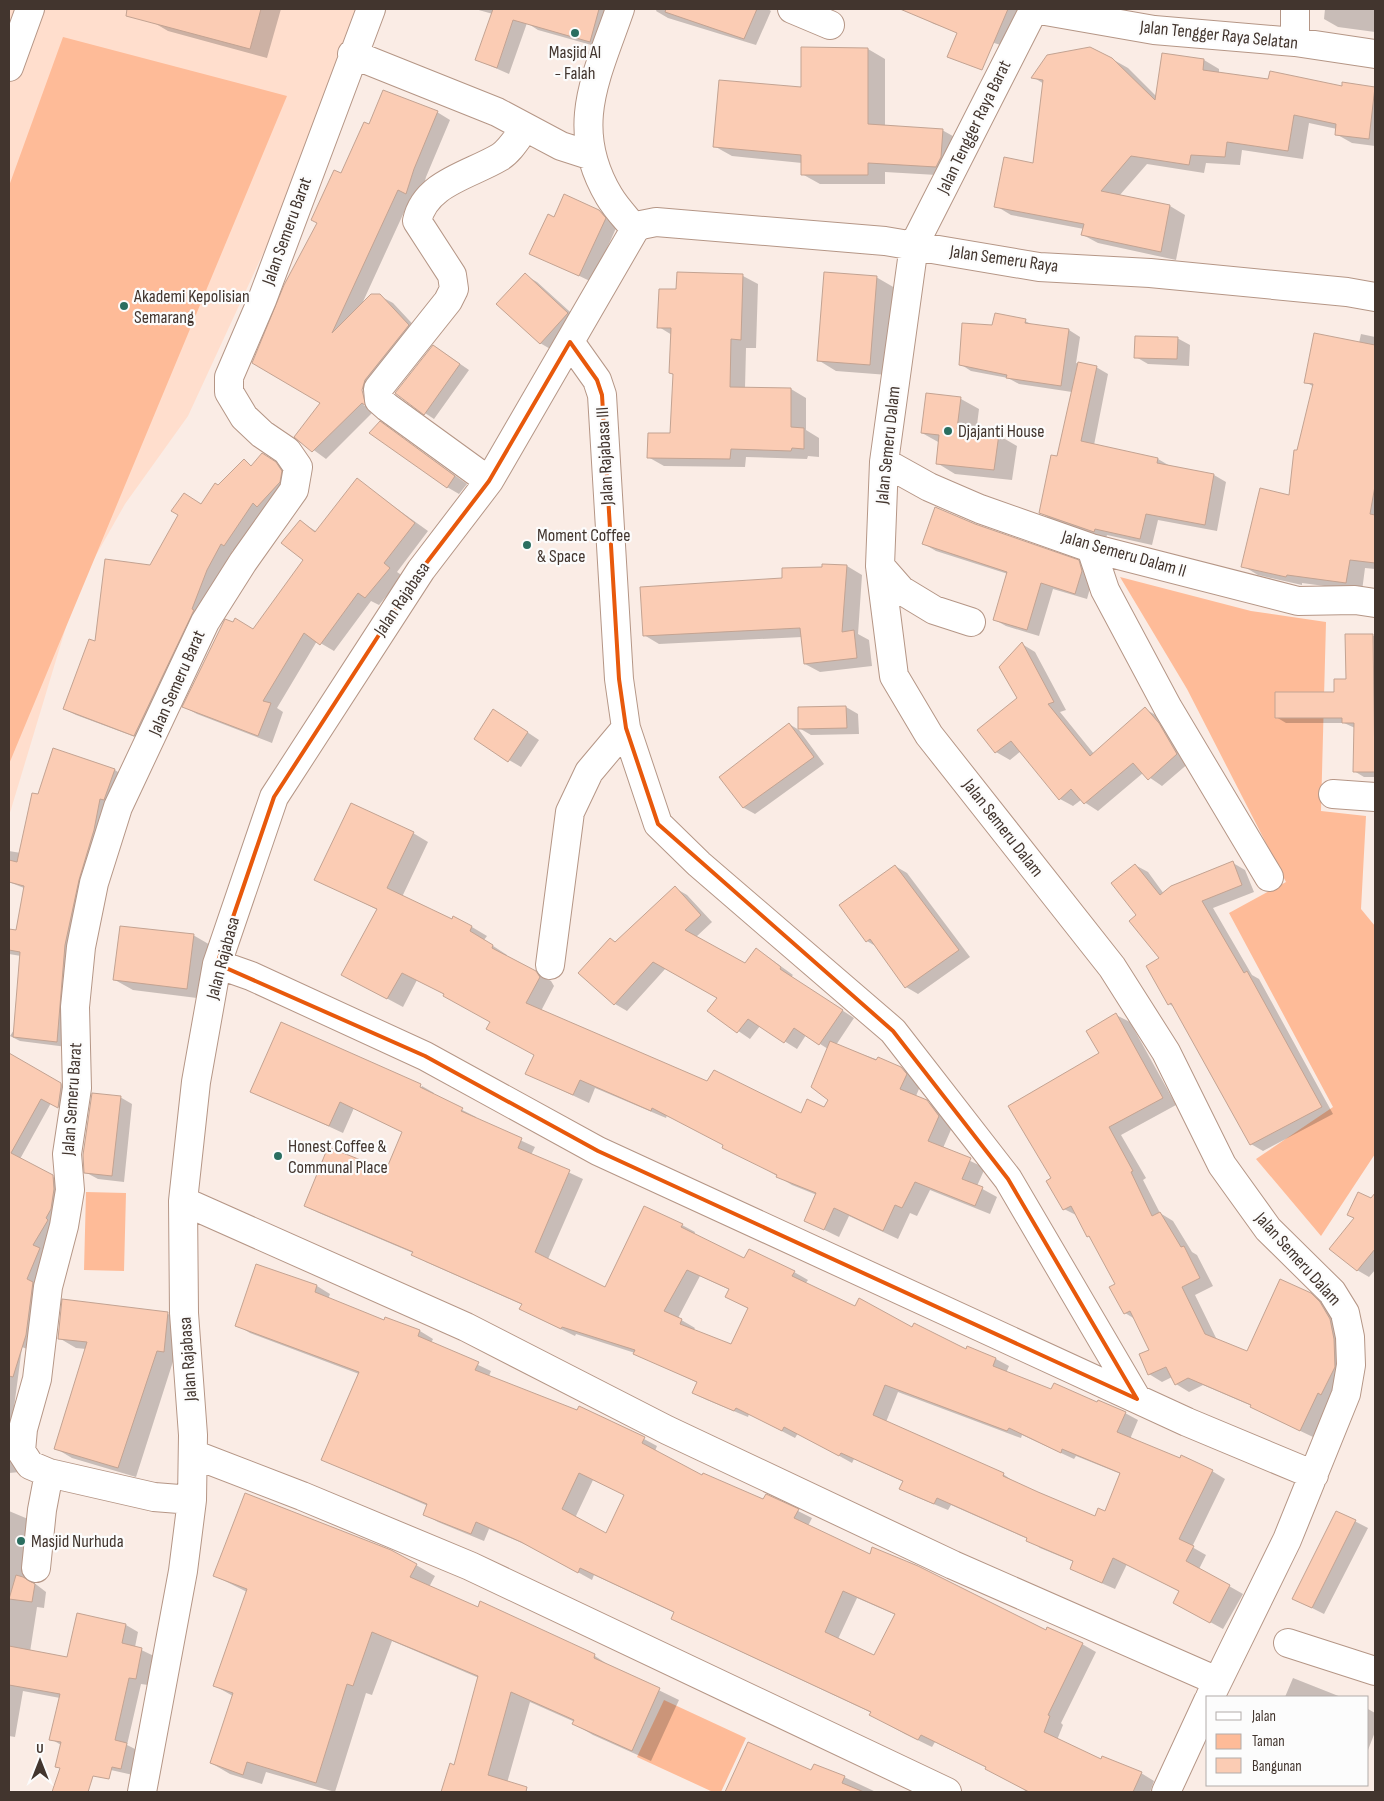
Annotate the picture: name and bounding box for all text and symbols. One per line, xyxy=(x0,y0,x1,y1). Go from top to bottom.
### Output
street label: Jalan Tengger Raya Selatan xyxy=(1138,16,1299,54)
marker: Masjid Al - Falah xyxy=(569,27,581,39)
place label: Masjid Al - Falah xyxy=(549,42,601,84)
street label: Jalan Tengger Raya Barat xyxy=(932,56,1016,198)
street label: Jalan Semeru Barat xyxy=(257,174,316,289)
street label: Jalan Semeru Raya xyxy=(947,241,1060,277)
place label: Akademi Kepolisian Semarang xyxy=(133,286,250,328)
marker: Akademi Kepolisian Semarang xyxy=(118,300,130,312)
street label: Jalan Semeru Dalam xyxy=(871,385,905,506)
street label: Jalan Rajabasa III xyxy=(592,406,618,507)
place label: Djajanti House xyxy=(958,421,1045,442)
marker: Djajanti House xyxy=(942,425,954,437)
place label: Moment Coffee & Space xyxy=(537,525,631,567)
street label: Jalan Semeru Dalam II xyxy=(1058,526,1189,582)
marker: Moment Coffee & Space xyxy=(521,539,533,551)
street label: Jalan Rajabasa xyxy=(369,558,434,641)
street label: Jalan Semeru Barat xyxy=(144,627,210,740)
street label: Jalan Semeru Dalam xyxy=(958,774,1048,881)
street label: Jalan Rajabasa xyxy=(202,914,244,1002)
street label: Jalan Semeru Barat xyxy=(58,1041,86,1157)
place label: Honest Coffee & Communal Place xyxy=(288,1136,388,1178)
marker: Honest Coffee & Communal Place xyxy=(272,1150,284,1162)
street label: Jalan Semeru Dalam xyxy=(1250,1207,1345,1310)
street label: Jalan Rajabasa xyxy=(175,1316,201,1403)
place label: Masjid Nurhuda xyxy=(31,1531,124,1552)
marker: Masjid Nurhuda xyxy=(15,1535,27,1547)
legend xyxy=(1206,1696,1369,1786)
text: Jalan xyxy=(1251,1707,1276,1726)
text: Taman xyxy=(1252,1732,1285,1751)
north arrow xyxy=(15,1736,65,1786)
text: U xyxy=(36,1740,44,1757)
text: Bangunan xyxy=(1252,1757,1302,1776)

